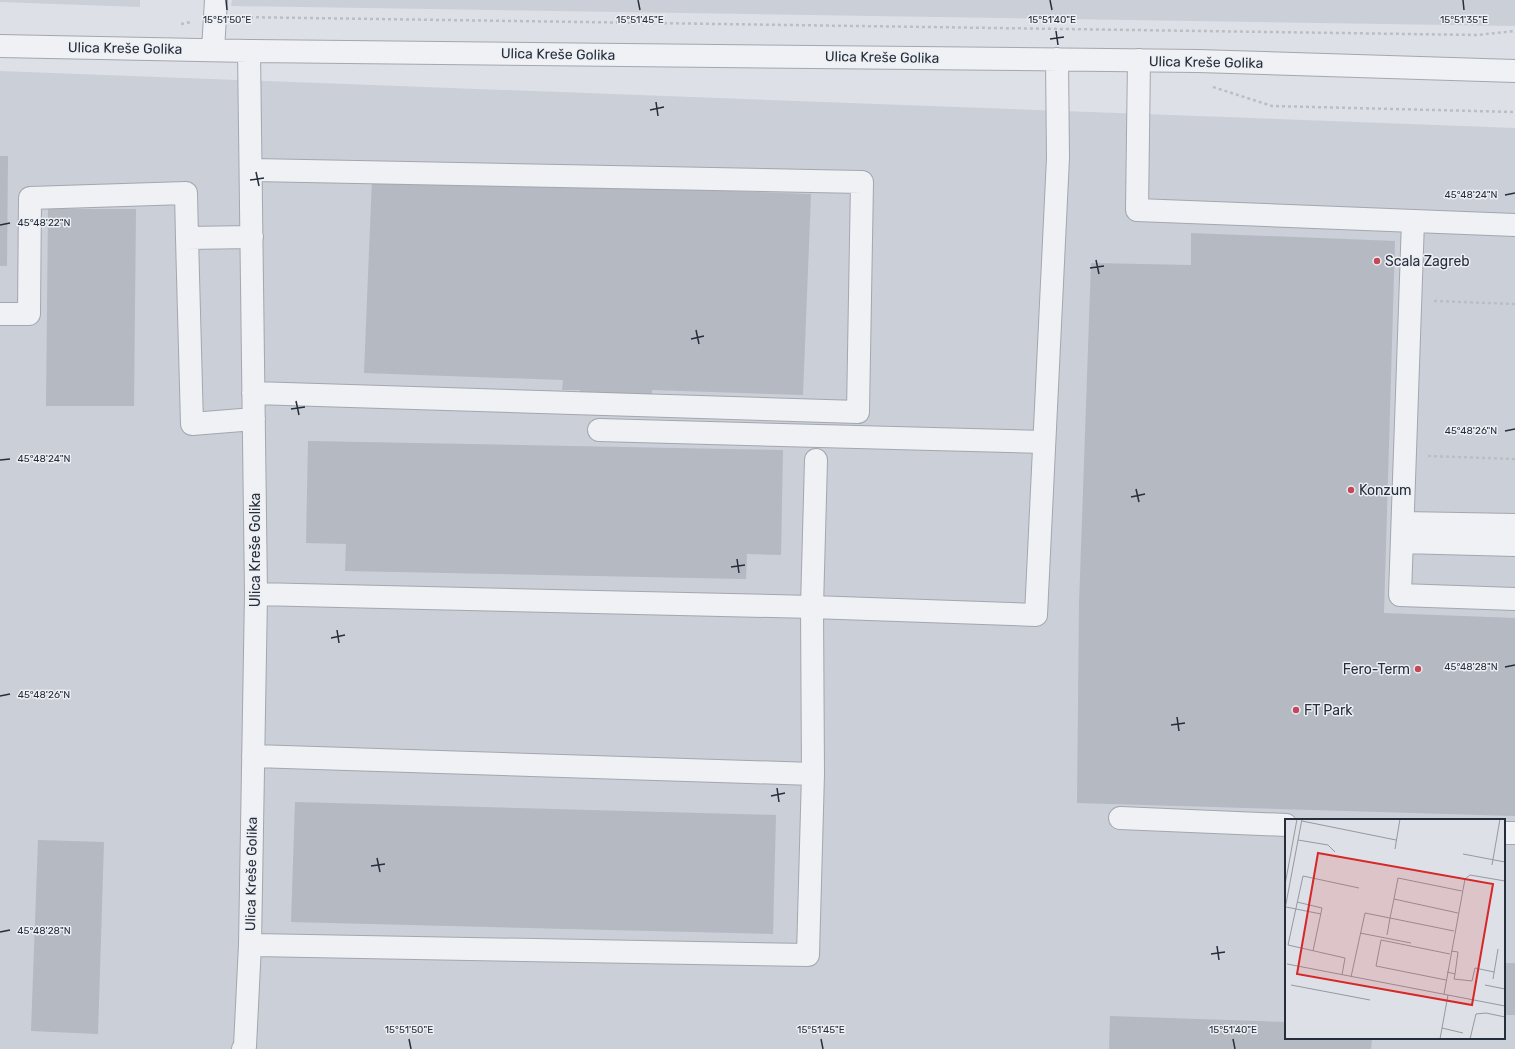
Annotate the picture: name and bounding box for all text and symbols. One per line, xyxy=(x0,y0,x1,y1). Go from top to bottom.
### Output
text: 15°51'50"E xyxy=(203,14,251,26)
text: 15°51'45"E xyxy=(616,14,664,26)
text: 15°51'40"E xyxy=(1028,14,1076,26)
text: 15°51'35"E xyxy=(1440,14,1488,26)
street label: Ulica Kreše Golika xyxy=(68,39,182,58)
street label: Ulica Kreše Golika xyxy=(501,45,615,64)
street label: Ulica Kreše Golika xyxy=(825,48,939,67)
street label: Ulica Kreše Golika xyxy=(1149,53,1263,72)
text: 45°48'24"N xyxy=(1445,189,1497,201)
text: 45°48'22"N xyxy=(18,217,70,229)
place label: Scala Zagreb xyxy=(1385,253,1470,270)
marker: Scala Zagreb xyxy=(1372,256,1382,266)
text: 45°48'26"N xyxy=(1445,425,1497,437)
text: 45°48'24"N xyxy=(18,453,70,465)
place label: Konzum xyxy=(1359,482,1412,499)
marker: Konzum xyxy=(1346,485,1356,495)
street label: Ulica Kreše Golika xyxy=(247,493,264,607)
place label: Fero-Term xyxy=(1343,661,1410,678)
text: 45°48'28"N xyxy=(1444,661,1498,673)
marker: Fero-Term xyxy=(1413,664,1423,674)
text: 45°48'26"N xyxy=(18,689,70,701)
place label: FT Park xyxy=(1304,702,1353,719)
marker: FT Park xyxy=(1291,705,1301,715)
street label: Ulica Kreše Golika xyxy=(242,817,261,931)
inset map xyxy=(1285,819,1505,1039)
text: 45°48'28"N xyxy=(17,925,71,937)
text: 15°51'50"E xyxy=(385,1024,433,1036)
text: 15°51'45"E xyxy=(797,1024,845,1036)
text: 15°51'40"E xyxy=(1209,1024,1257,1036)

